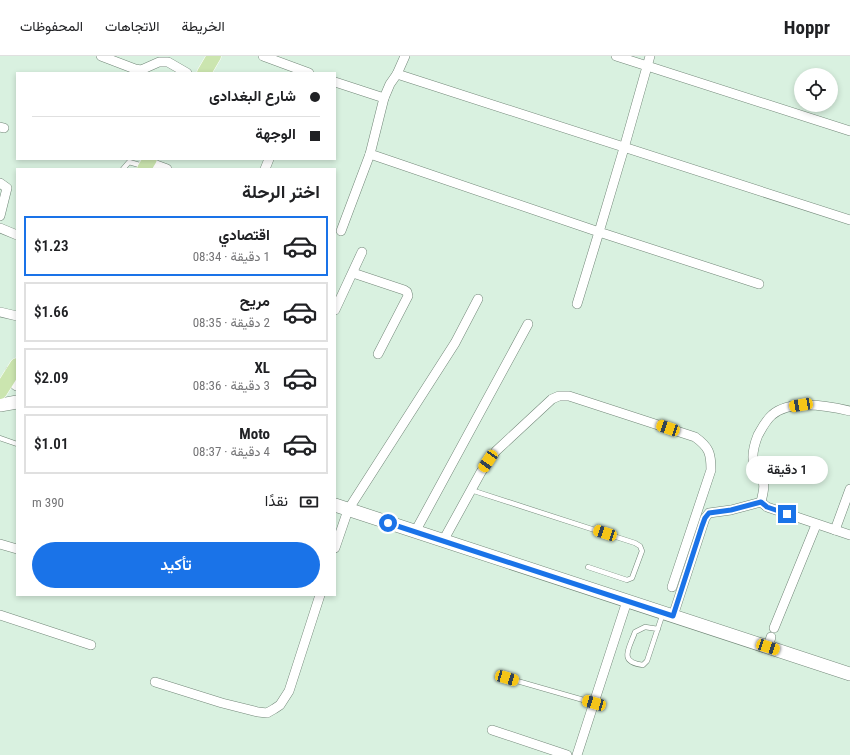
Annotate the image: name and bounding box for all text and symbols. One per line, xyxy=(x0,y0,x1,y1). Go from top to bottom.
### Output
text: Hoppr xyxy=(784,16,830,39)
text: المحفوظات xyxy=(20,18,83,34)
text: الاتجاهات xyxy=(105,18,159,34)
text: الخريطة xyxy=(181,18,225,34)
map controls xyxy=(794,68,838,112)
button: locate xyxy=(794,68,838,112)
text: شارع البغدادى xyxy=(209,87,296,105)
text: الوجهة xyxy=(255,125,296,143)
text: اختر الرحلة xyxy=(242,181,320,202)
text: اقتصادي xyxy=(218,226,270,244)
icon: car xyxy=(282,228,318,264)
text: $1.23 xyxy=(34,237,68,255)
text: 1 دقيقة · 08:34 xyxy=(193,249,270,264)
text: مريح xyxy=(240,292,270,310)
icon: car xyxy=(282,294,318,330)
text: $1.66 xyxy=(34,303,68,321)
text: 2 دقيقة · 08:35 xyxy=(193,315,270,330)
text: XL xyxy=(254,359,270,377)
icon: car xyxy=(282,360,318,396)
text: $2.09 xyxy=(34,369,68,387)
text: 3 دقيقة · 08:36 xyxy=(193,378,270,393)
car xyxy=(788,397,814,413)
car xyxy=(655,418,681,438)
text: Moto xyxy=(239,425,270,443)
icon: car xyxy=(282,426,318,462)
text: $1.01 xyxy=(34,435,68,453)
text: 4 دقيقة · 08:37 xyxy=(193,444,270,459)
car xyxy=(476,448,500,474)
callout: 1 دقيقة xyxy=(746,456,828,484)
text: 1 دقيقة xyxy=(767,462,807,477)
icon: cash xyxy=(298,491,320,513)
text: نقدًا xyxy=(265,492,288,510)
text: 390 m xyxy=(32,495,64,510)
route end xyxy=(778,505,796,523)
route start xyxy=(379,514,397,532)
car xyxy=(592,524,618,542)
button: تأكيد xyxy=(32,542,320,588)
car xyxy=(755,638,781,656)
car xyxy=(494,669,520,687)
car xyxy=(581,694,607,712)

